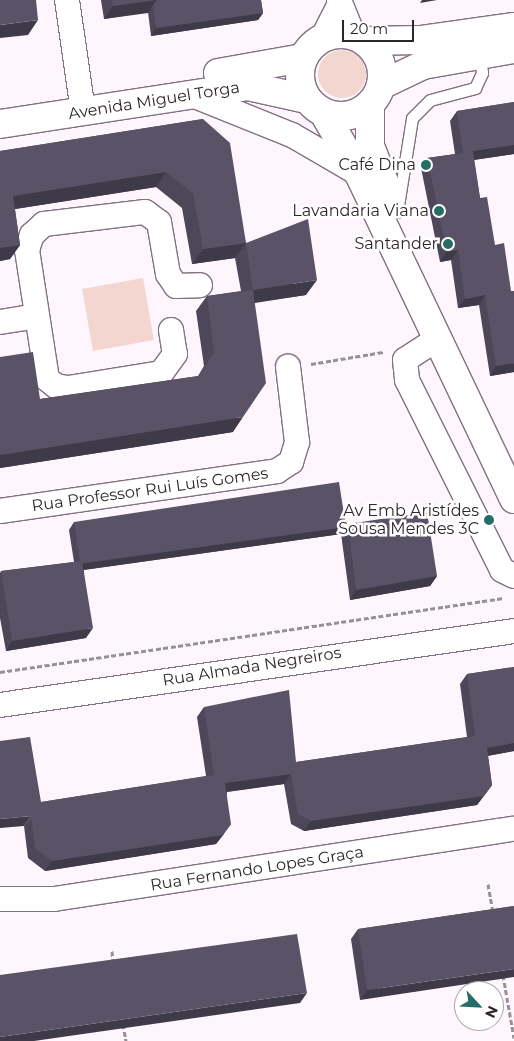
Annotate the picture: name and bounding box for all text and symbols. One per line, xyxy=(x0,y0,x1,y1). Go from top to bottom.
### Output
scale bar xyxy=(344,10,416,42)
text: 20 m xyxy=(350,19,388,38)
street label: Avenida Miguel Torga xyxy=(67,78,241,124)
place label: Café Dina xyxy=(338,155,416,175)
marker: Café Dina xyxy=(420,159,432,171)
place label: Lavandaria Viana xyxy=(292,201,429,221)
marker: Lavandaria Viana xyxy=(433,205,445,217)
place label: Santander xyxy=(355,234,438,254)
marker: Santander xyxy=(442,238,454,250)
street label: Rua Professor Rui Luís Gomes xyxy=(31,464,269,516)
place label: Av Emb Aristídes Sousa Mendes 3C xyxy=(338,501,479,539)
marker: Av Emb Aristídes Sousa Mendes 3C xyxy=(483,514,495,526)
street label: Rua Almada Negreiros xyxy=(161,643,343,691)
street label: Rua Fernando Lopes Graça xyxy=(149,843,365,895)
north arrow xyxy=(454,981,504,1031)
text: N xyxy=(481,1003,502,1021)

